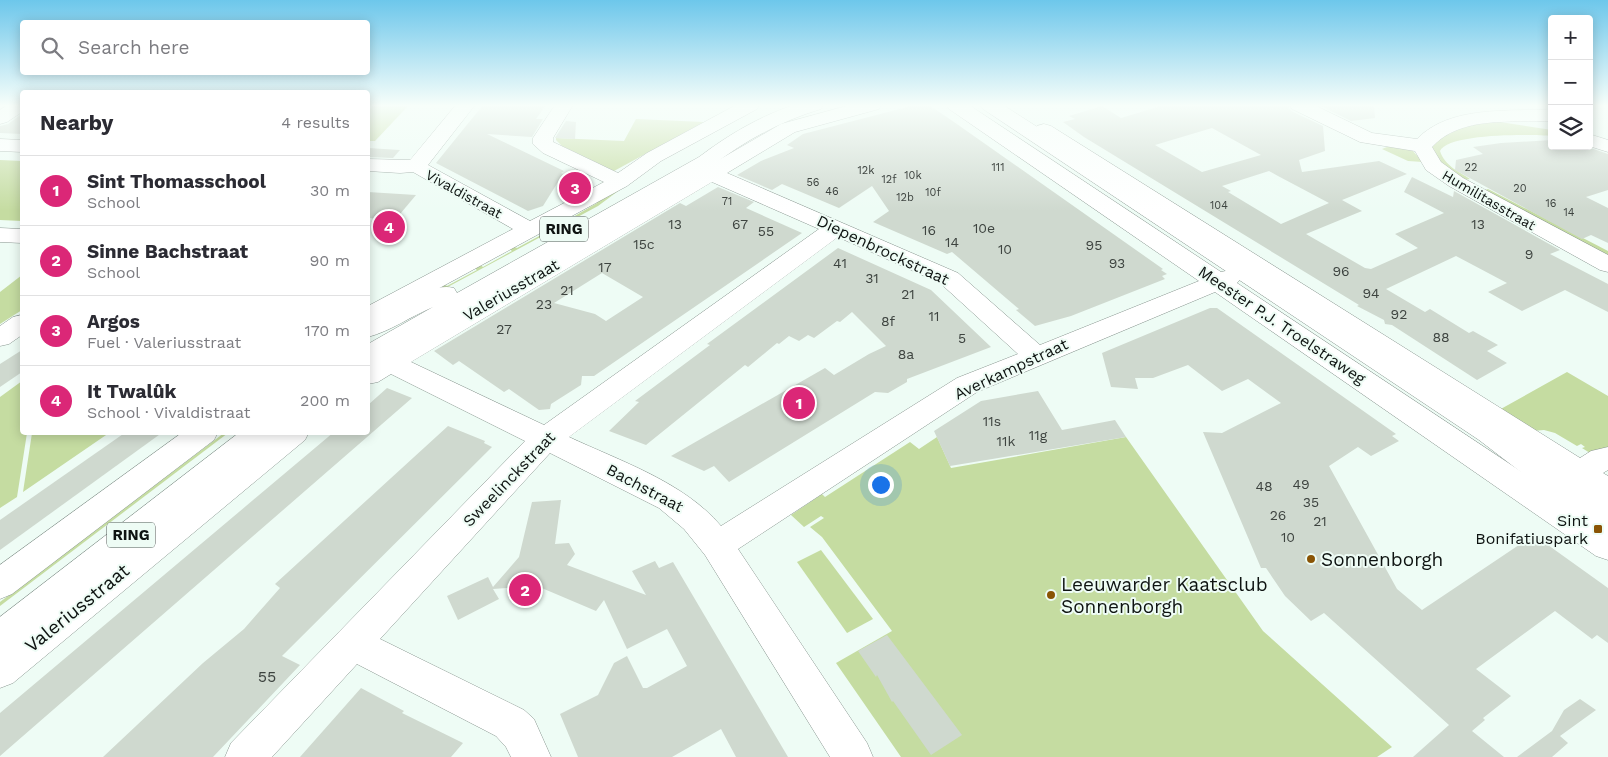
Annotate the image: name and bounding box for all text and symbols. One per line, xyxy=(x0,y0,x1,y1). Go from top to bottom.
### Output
map controls xyxy=(1548,15,1593,150)
button: + xyxy=(1548,15,1593,60)
search box xyxy=(20,20,370,75)
icon: search xyxy=(38,34,66,62)
text: Search here xyxy=(78,36,189,59)
button: − xyxy=(1548,60,1593,105)
button: layers xyxy=(1548,105,1593,150)
text: Nearby xyxy=(40,110,113,135)
text: 4 results xyxy=(281,113,350,132)
house number: 111 xyxy=(992,161,1004,174)
house number: 22 xyxy=(1465,161,1477,174)
house number: 12k xyxy=(858,164,874,177)
street label: Vivaldistraat xyxy=(423,166,505,222)
street label: Humilitasstraat xyxy=(1439,167,1539,233)
pin: 3 xyxy=(559,169,591,207)
house number: 10k xyxy=(904,169,922,182)
text: Sint Thomasschool xyxy=(87,170,266,193)
house number: 12f xyxy=(881,173,897,186)
house number: 56 xyxy=(806,176,820,189)
text: 1 xyxy=(53,181,59,200)
text: 30 m xyxy=(310,181,350,200)
house number: 20 xyxy=(1513,182,1527,195)
house number: 46 xyxy=(825,185,839,198)
house number: 10f xyxy=(925,186,941,199)
house number: 12b xyxy=(896,191,914,204)
text: School xyxy=(87,193,140,212)
house number: 71 xyxy=(722,195,732,208)
house number: 16 xyxy=(1546,197,1557,210)
house number: 104 xyxy=(1210,199,1228,212)
house number: 14 xyxy=(1563,206,1575,219)
pin: 4 xyxy=(373,208,405,246)
street label: Diepenbrockstraat xyxy=(814,211,952,289)
road number: RING xyxy=(540,216,588,242)
house number: 13 xyxy=(668,216,682,232)
house number: 67 xyxy=(732,216,748,232)
house number: 13 xyxy=(1471,216,1485,232)
house number: 10e xyxy=(973,220,995,236)
house number: 16 xyxy=(922,222,936,238)
house number: 55 xyxy=(758,223,774,239)
house number: 14 xyxy=(945,234,959,250)
house number: 15c xyxy=(633,236,655,252)
house number: 95 xyxy=(1086,237,1102,253)
text: Sinne Bachstraat xyxy=(87,240,248,263)
house number: 10 xyxy=(998,241,1012,257)
house number: 9 xyxy=(1525,246,1533,262)
text: 2 xyxy=(51,251,61,270)
text: 90 m xyxy=(309,251,350,270)
street label: Valeriusstraat xyxy=(460,255,563,325)
house number: 41 xyxy=(833,255,847,271)
house number: 93 xyxy=(1109,255,1125,271)
house number: 17 xyxy=(598,259,612,275)
street label: Meester P.J. Troelstraweg xyxy=(1195,262,1370,388)
text: School xyxy=(87,263,140,282)
house number: 96 xyxy=(1332,263,1350,279)
house number: 31 xyxy=(865,270,879,286)
house number: 21 xyxy=(560,282,574,298)
house number: 94 xyxy=(1362,285,1380,301)
house number: 21 xyxy=(901,286,915,302)
house number: 23 xyxy=(536,296,552,312)
house number: 92 xyxy=(1391,306,1407,322)
house number: 11 xyxy=(929,308,939,324)
text: Argos xyxy=(87,310,140,333)
house number: 8f xyxy=(881,313,896,329)
text: 3 xyxy=(51,321,61,340)
text: 170 m xyxy=(304,321,350,340)
house number: 27 xyxy=(496,321,512,337)
house number: 88 xyxy=(1432,329,1450,345)
house number: 5 xyxy=(958,330,966,346)
text: Fuel · Valeriusstraat xyxy=(87,333,241,352)
street label: Averkampstraat xyxy=(951,334,1071,404)
house number: 8a xyxy=(898,346,914,362)
text: It Twalûk xyxy=(87,380,176,403)
pin: 1 xyxy=(783,384,815,422)
text: 4 xyxy=(51,391,61,410)
text: 200 m xyxy=(300,391,350,410)
text: School · Vivaldistraat xyxy=(87,403,251,422)
house number: 11s xyxy=(983,413,1001,429)
street label: Sweelinckstraat xyxy=(459,427,559,530)
house number: 11g xyxy=(1029,427,1048,443)
house number: 11k xyxy=(997,433,1015,449)
street label: Bachstraat xyxy=(603,460,687,516)
your location xyxy=(868,472,894,498)
house number: 49 xyxy=(1292,476,1310,492)
house number: 48 xyxy=(1255,478,1273,494)
house number: 35 xyxy=(1303,494,1319,510)
house number: 26 xyxy=(1270,507,1286,523)
place label: Sint Bonifatiuspark xyxy=(1475,511,1588,548)
house number: 21 xyxy=(1313,513,1327,529)
road number: RING xyxy=(107,522,155,548)
marker: Sint Bonifatiuspark xyxy=(1592,523,1604,535)
house number: 10 xyxy=(1281,529,1295,545)
place label: Sonnenborgh xyxy=(1321,548,1443,571)
marker: Sonnenborgh xyxy=(1305,553,1317,565)
street label: Valeriusstraat xyxy=(20,559,134,657)
pin: 2 xyxy=(509,571,541,609)
place label: Leeuwarder Kaatsclub Sonnenborgh xyxy=(1061,573,1268,618)
marker: Leeuwarder Kaatsclub Sonnenborgh xyxy=(1045,589,1057,601)
house number: 55 xyxy=(258,667,276,686)

